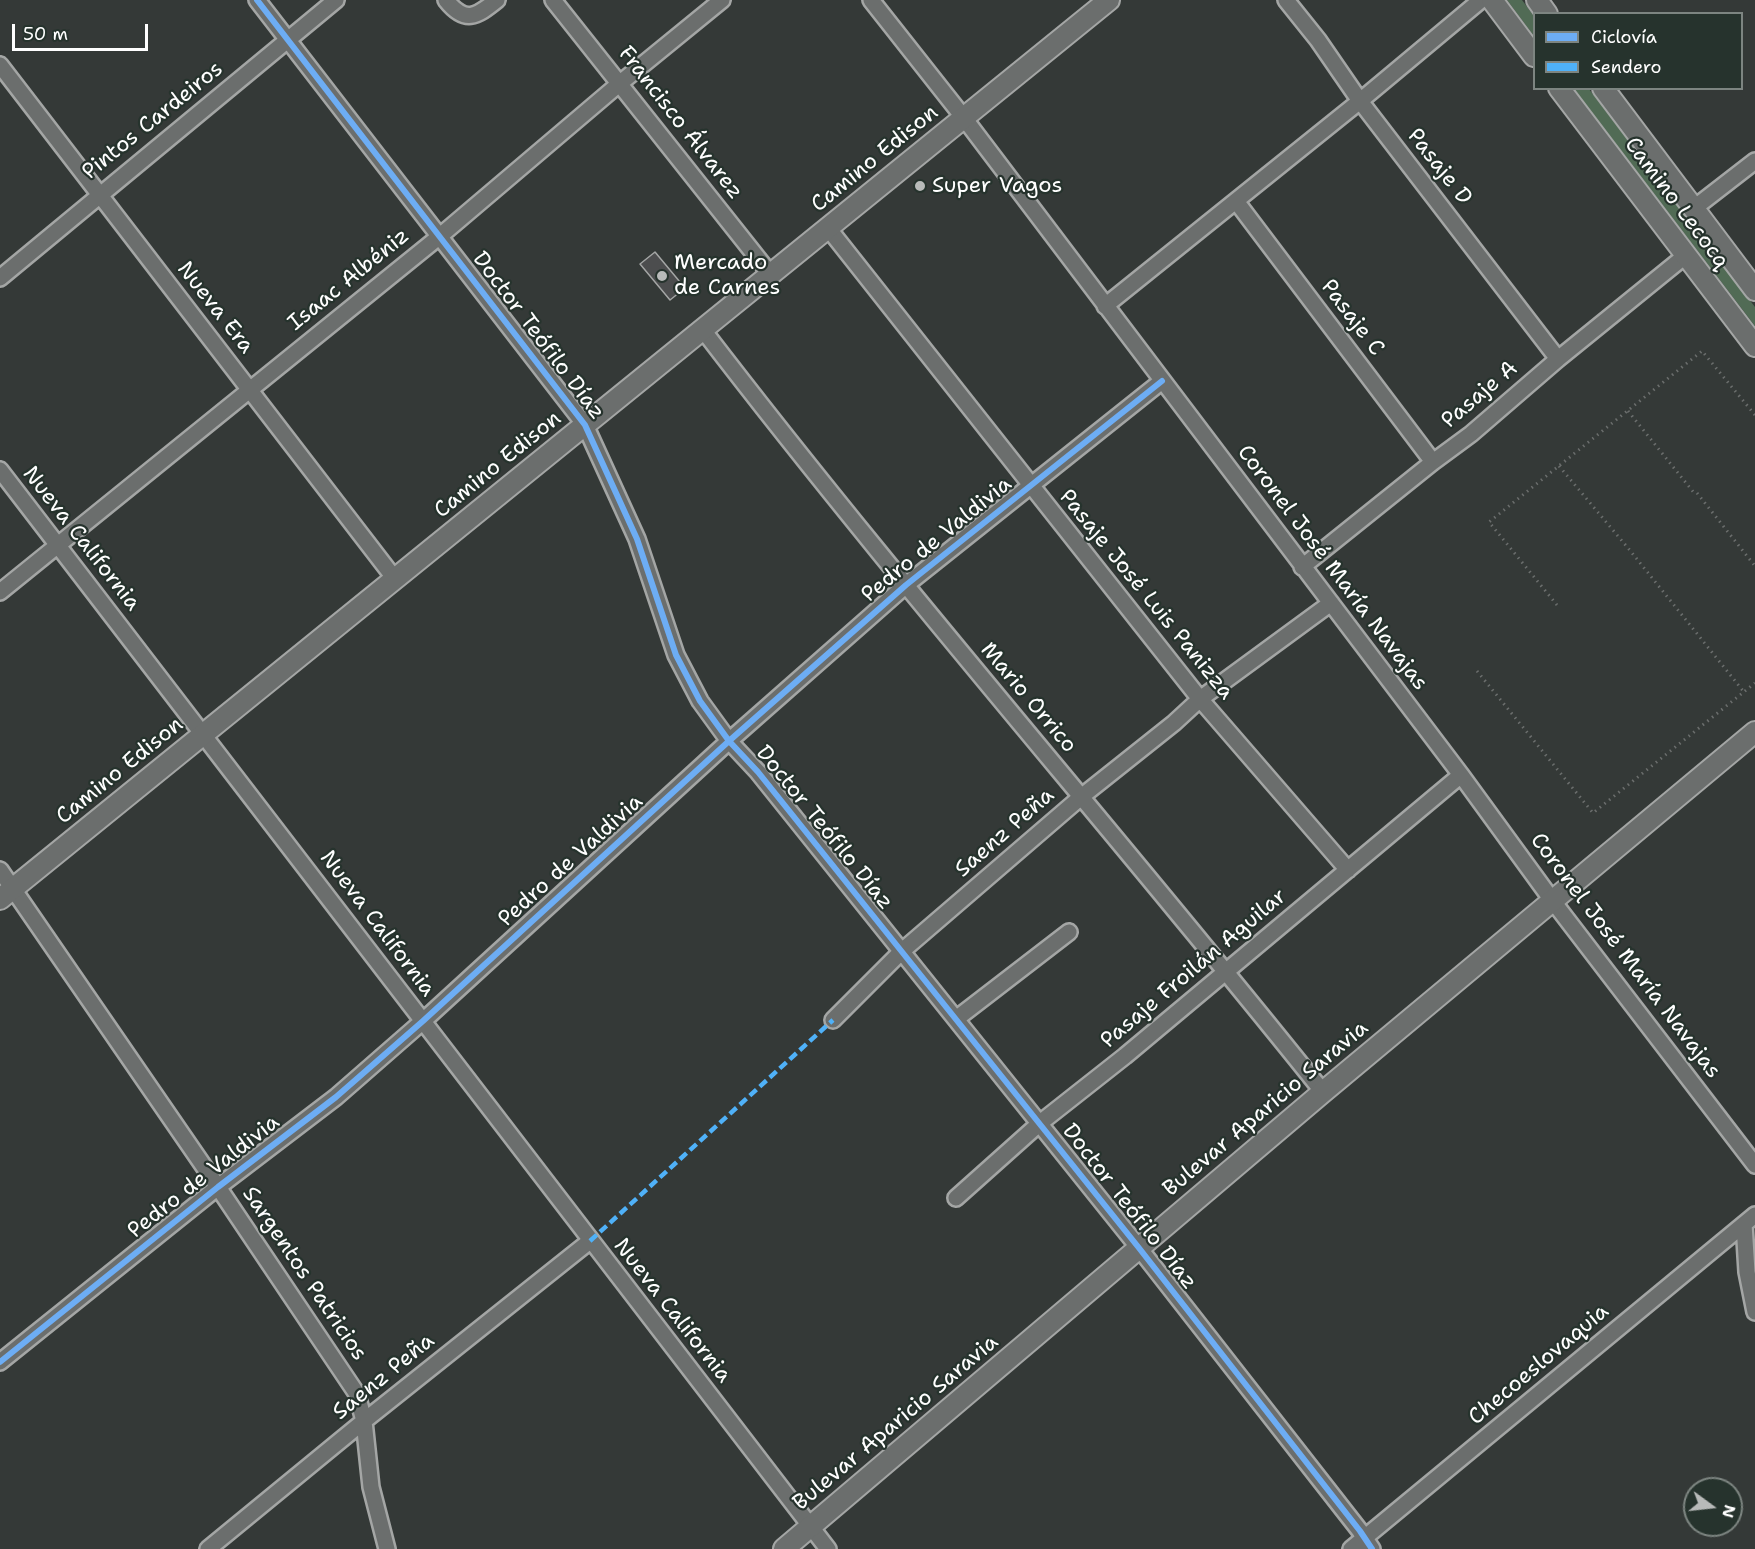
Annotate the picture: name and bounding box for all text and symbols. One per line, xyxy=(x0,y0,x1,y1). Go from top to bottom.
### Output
scale bar xyxy=(15,12,152,50)
legend xyxy=(1533,12,1743,90)
text: 50 m xyxy=(23,22,68,46)
text: Ciclovía xyxy=(1591,25,1657,49)
street label: Francisco Álvarez xyxy=(612,41,748,205)
text: Sendero xyxy=(1591,55,1661,79)
street label: Pintos Cardeiros xyxy=(77,56,229,186)
street label: Camino Edison xyxy=(806,100,944,218)
street label: Pasaje D xyxy=(1401,124,1477,210)
street label: Camino Lecocq xyxy=(1618,132,1734,274)
place label: Super Vagos xyxy=(932,173,1062,199)
marker: Super Vagos xyxy=(913,179,927,193)
street label: Isaac Albéniz xyxy=(283,223,415,337)
street label: Doctor Teófilo Díaz xyxy=(466,247,610,425)
place label: Mercado de Carnes xyxy=(674,250,780,302)
street label: Nueva Era xyxy=(171,257,259,359)
marker: Mercado de Carnes xyxy=(655,269,669,283)
street label: Pasaje C xyxy=(1315,275,1389,361)
street label: Pasaje A xyxy=(1437,356,1523,434)
street label: Camino Edison xyxy=(429,406,567,524)
street label: Coronel José María Navajas xyxy=(1231,440,1433,696)
street label: Nueva California xyxy=(17,462,145,616)
street label: Pedro de Valdivia xyxy=(857,471,1017,609)
street label: Pasaje José Luis Panizza xyxy=(1053,485,1239,705)
street label: Mario Orrico xyxy=(974,638,1082,758)
street label: Camino Edison xyxy=(51,712,189,830)
street label: Doctor Teófilo Díaz xyxy=(750,741,898,915)
street label: Saenz Peña xyxy=(950,783,1060,883)
street label: Pedro de Valdivia xyxy=(493,789,649,933)
street label: Coronel José María Navajas xyxy=(1524,828,1726,1084)
street label: Nueva California xyxy=(314,846,440,1002)
street label: Pasaje Froilán Aguilar xyxy=(1096,884,1292,1054)
street label: Bulevar Aparicio Saravia xyxy=(1158,1015,1374,1203)
street label: Pedro de Valdivia xyxy=(123,1109,285,1245)
street label: Doctor Teófilo Díaz xyxy=(1056,1119,1202,1295)
street label: Sargentos Patricios xyxy=(236,1182,372,1366)
street label: Nueva California xyxy=(608,1234,736,1388)
street label: Checoeslovaquia xyxy=(1464,1299,1614,1431)
street label: Saenz Peña xyxy=(328,1328,440,1426)
street label: Bulevar Aparicio Saravia xyxy=(788,1329,1004,1517)
north arrow xyxy=(1683,1477,1743,1537)
text: N xyxy=(1717,1502,1741,1520)

